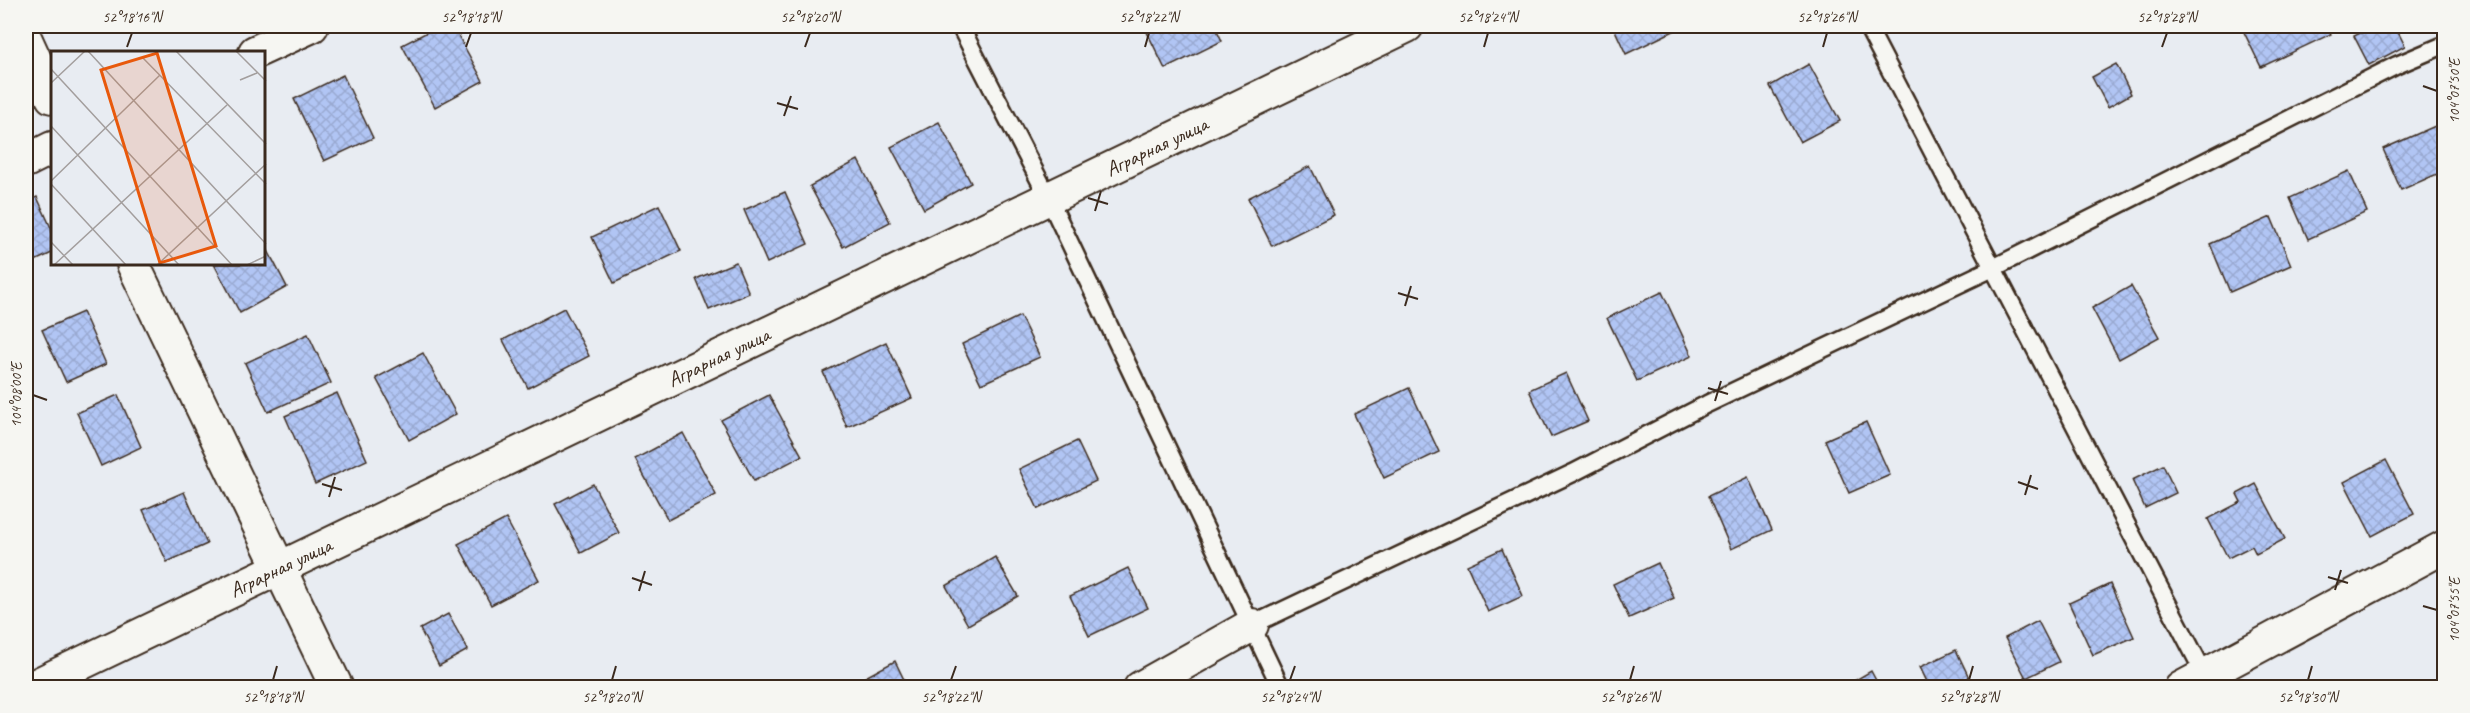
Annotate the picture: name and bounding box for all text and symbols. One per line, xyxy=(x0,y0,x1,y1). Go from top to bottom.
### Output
text: 52°18'16"N xyxy=(102,8,165,27)
text: 52°18'18"N xyxy=(441,8,504,27)
text: 52°18'20"N xyxy=(780,8,843,27)
text: 52°18'22"N xyxy=(1119,8,1182,27)
text: 52°18'24"N xyxy=(1458,8,1521,27)
text: 52°18'26"N xyxy=(1797,8,1860,27)
text: 52°18'28"N xyxy=(2137,8,2200,27)
inset map xyxy=(51,51,266,266)
text: 104°07'50"E xyxy=(2445,57,2464,123)
street label: Аграрная улица xyxy=(1101,110,1214,182)
street label: Аграрная улица xyxy=(663,320,776,393)
text: 104°08'00"E xyxy=(7,361,26,427)
street label: Аграрная улица xyxy=(225,531,338,603)
text: 104°07'55"E xyxy=(2445,576,2464,642)
text: 52°18'18"N xyxy=(243,688,306,707)
text: 52°18'20"N xyxy=(582,688,645,707)
text: 52°18'22"N xyxy=(921,688,984,707)
text: 52°18'24"N xyxy=(1260,688,1323,707)
text: 52°18'26"N xyxy=(1600,688,1663,707)
text: 52°18'28"N xyxy=(1939,688,2002,707)
text: 52°18'30"N xyxy=(2278,688,2341,707)

